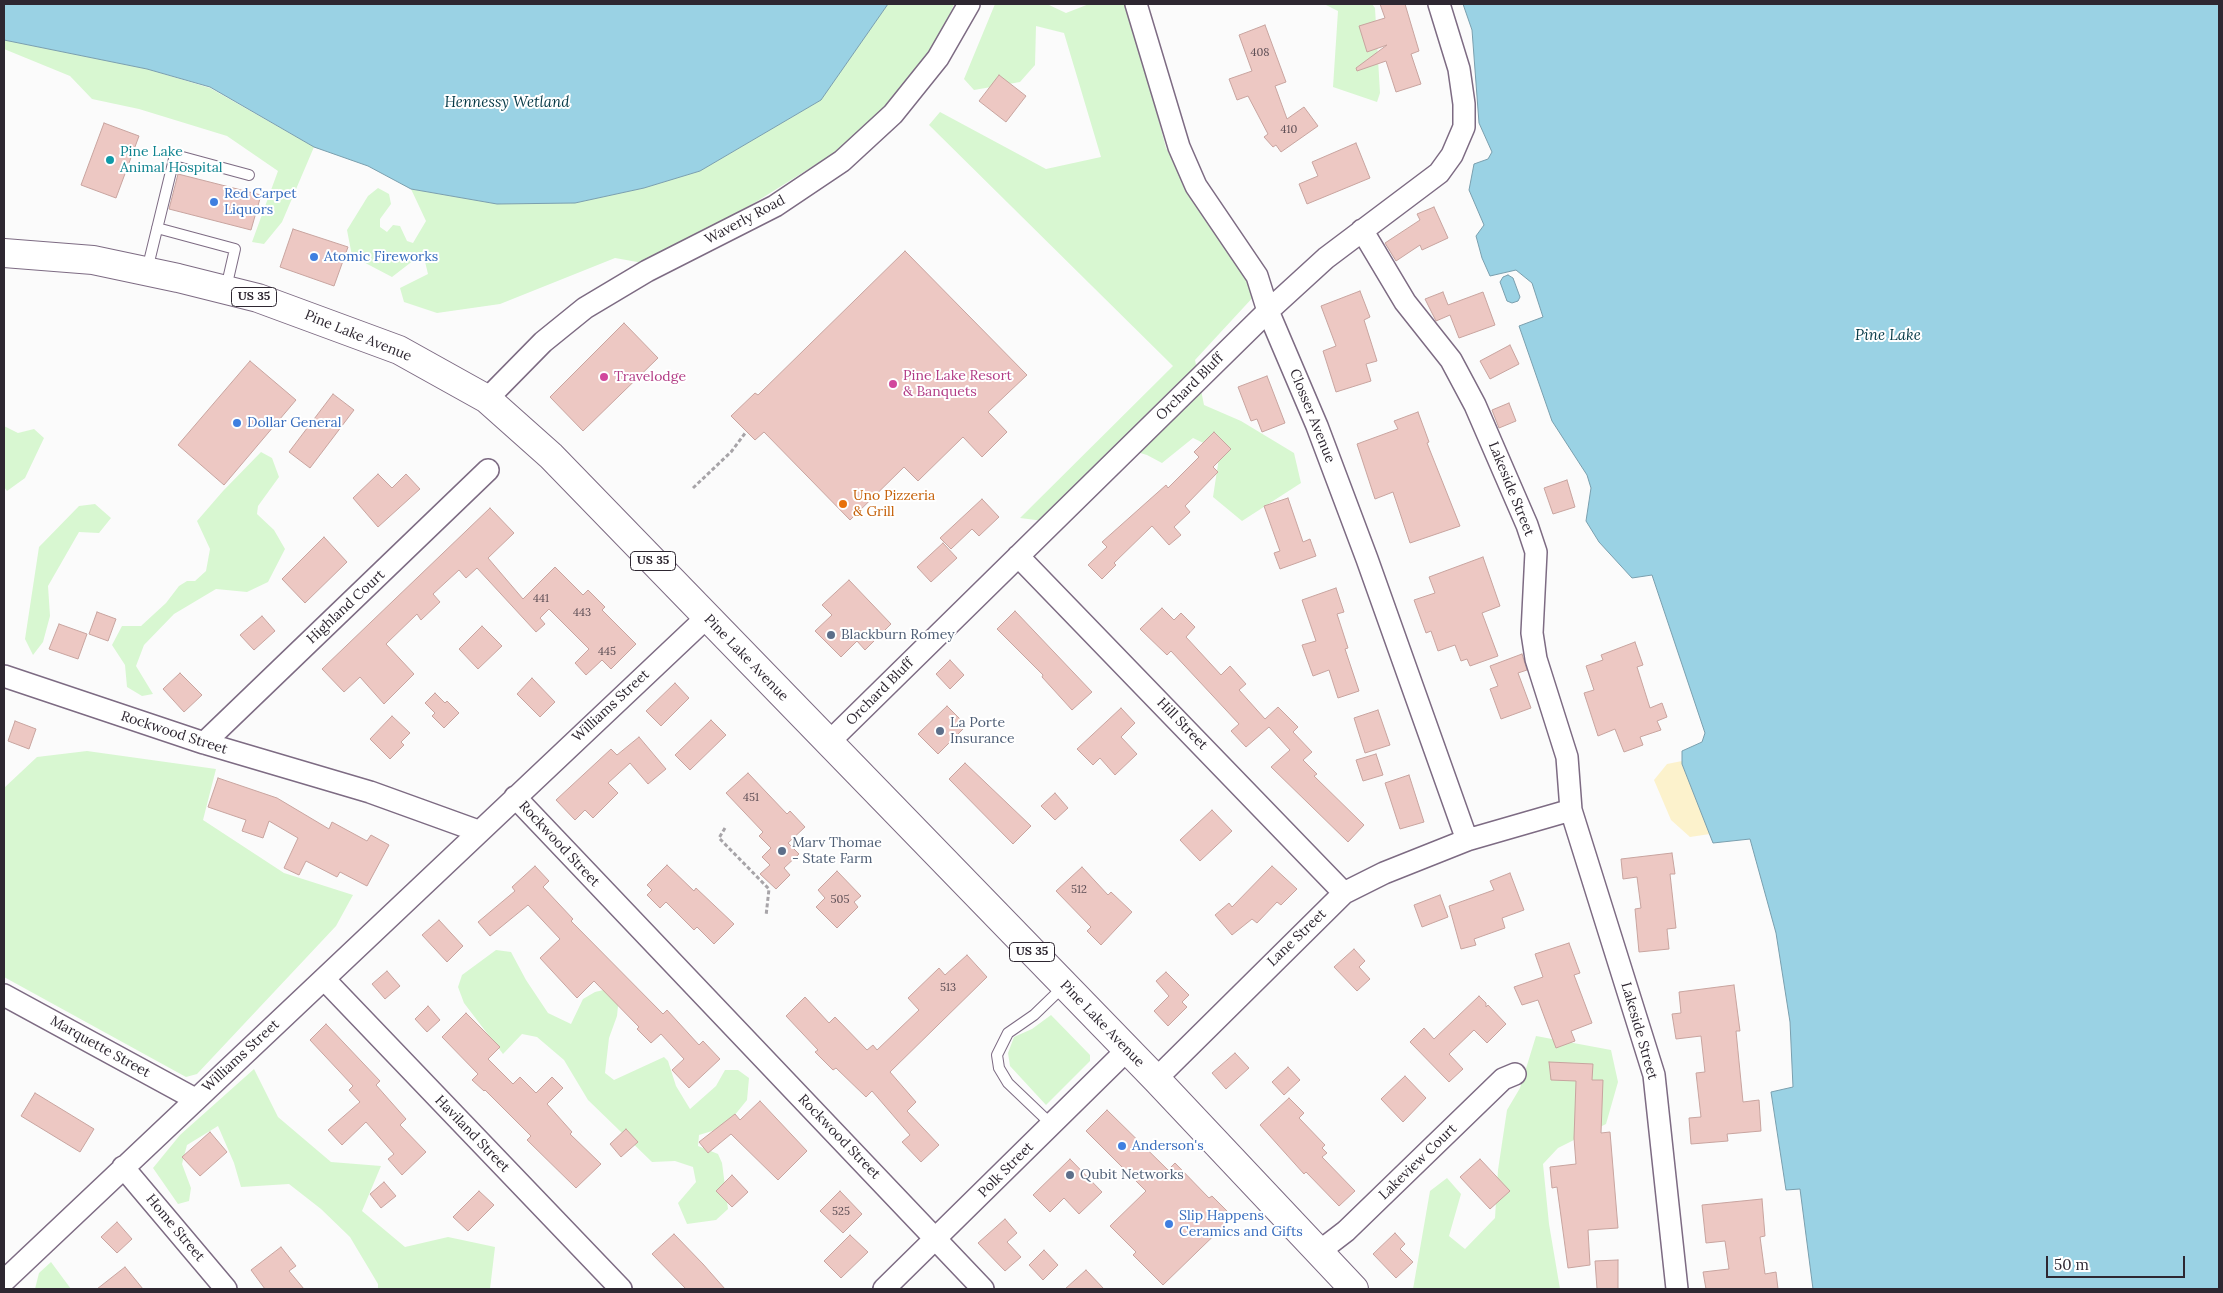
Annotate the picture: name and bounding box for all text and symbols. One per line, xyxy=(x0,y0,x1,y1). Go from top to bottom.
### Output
house number: 408 xyxy=(1251,46,1269,60)
water label: Hennessy Wetland xyxy=(444,94,570,112)
house number: 410 xyxy=(1281,123,1297,137)
place label: Pine Lake Animal Hospital xyxy=(120,144,223,176)
marker: Pine Lake Animal Hospital xyxy=(104,154,116,166)
place label: Red Carpet Liquors xyxy=(224,186,297,218)
street label: Waverly Road xyxy=(702,192,788,248)
marker: Red Carpet Liquors xyxy=(208,196,220,208)
place label: Atomic Fireworks xyxy=(324,249,438,265)
marker: Atomic Fireworks xyxy=(308,251,320,263)
road number: US 35 xyxy=(232,288,276,306)
street label: Pine Lake Avenue xyxy=(302,307,414,365)
water label: Pine Lake xyxy=(1855,327,1921,345)
street label: Orchard Bluff xyxy=(1153,350,1227,424)
street label: Closser Avenue xyxy=(1286,367,1338,465)
place label: Pine Lake Resort & Banquets xyxy=(903,368,1012,401)
place label: Travelodge xyxy=(614,369,686,385)
marker: Travelodge xyxy=(598,371,610,383)
marker: Pine Lake Resort & Banquets xyxy=(887,378,899,390)
place label: Dollar General xyxy=(247,415,342,431)
marker: Dollar General xyxy=(231,417,243,429)
street label: Lakeside Street xyxy=(1484,439,1538,539)
place label: Uno Pizzeria & Grill xyxy=(853,488,935,520)
marker: Uno Pizzeria & Grill xyxy=(837,498,849,510)
road number: US 35 xyxy=(630,552,676,570)
street label: Highland Court xyxy=(303,567,389,647)
house number: 441 xyxy=(533,592,549,606)
house number: 443 xyxy=(573,606,591,620)
street label: Pine Lake Avenue xyxy=(700,611,792,705)
place label: Blackburn Romey xyxy=(841,627,955,643)
marker: Blackburn Romey xyxy=(825,629,837,641)
house number: 445 xyxy=(598,645,616,659)
street label: Orchard Bluff xyxy=(843,655,917,729)
street label: Williams Street xyxy=(569,666,653,746)
street label: Hill Street xyxy=(1153,695,1211,753)
street label: Rockwood Street xyxy=(119,708,229,758)
place label: La Porte Insurance xyxy=(950,715,1015,748)
marker: La Porte Insurance xyxy=(934,725,946,737)
house number: 451 xyxy=(743,791,759,805)
street label: Rockwood Street xyxy=(515,798,603,890)
place label: Marv Thomae - State Farm xyxy=(792,835,882,868)
marker: Marv Thomae - State Farm xyxy=(776,845,788,857)
house number: 512 xyxy=(1071,883,1087,897)
house number: 505 xyxy=(831,893,849,907)
street label: Lane Street xyxy=(1264,906,1330,970)
road number: US 35 xyxy=(1010,942,1054,962)
street label: Pine Lake Avenue xyxy=(1056,977,1148,1071)
street label: Lakeside Street xyxy=(1617,980,1661,1082)
house number: 513 xyxy=(940,981,956,995)
street label: Marquette Street xyxy=(47,1013,153,1081)
street label: Williams Street xyxy=(199,1016,283,1096)
street label: Rockwood Street xyxy=(794,1091,884,1183)
street label: Haviland Street xyxy=(431,1092,513,1176)
street label: Lakeview Court xyxy=(1376,1121,1460,1203)
place label: Anderson's xyxy=(1132,1138,1204,1154)
street label: Polk Street xyxy=(975,1139,1037,1201)
marker: Anderson's xyxy=(1116,1140,1128,1152)
place label: Qubit Networks xyxy=(1080,1167,1184,1183)
marker: Qubit Networks xyxy=(1064,1169,1076,1181)
street label: Home Street xyxy=(142,1191,208,1265)
house number: 525 xyxy=(832,1205,850,1219)
place label: Slip Happens Ceramics and Gifts xyxy=(1179,1208,1303,1240)
marker: Slip Happens Ceramics and Gifts xyxy=(1163,1218,1175,1230)
scale bar xyxy=(2048,1246,2187,1278)
text: 50 m xyxy=(2054,1255,2089,1274)

